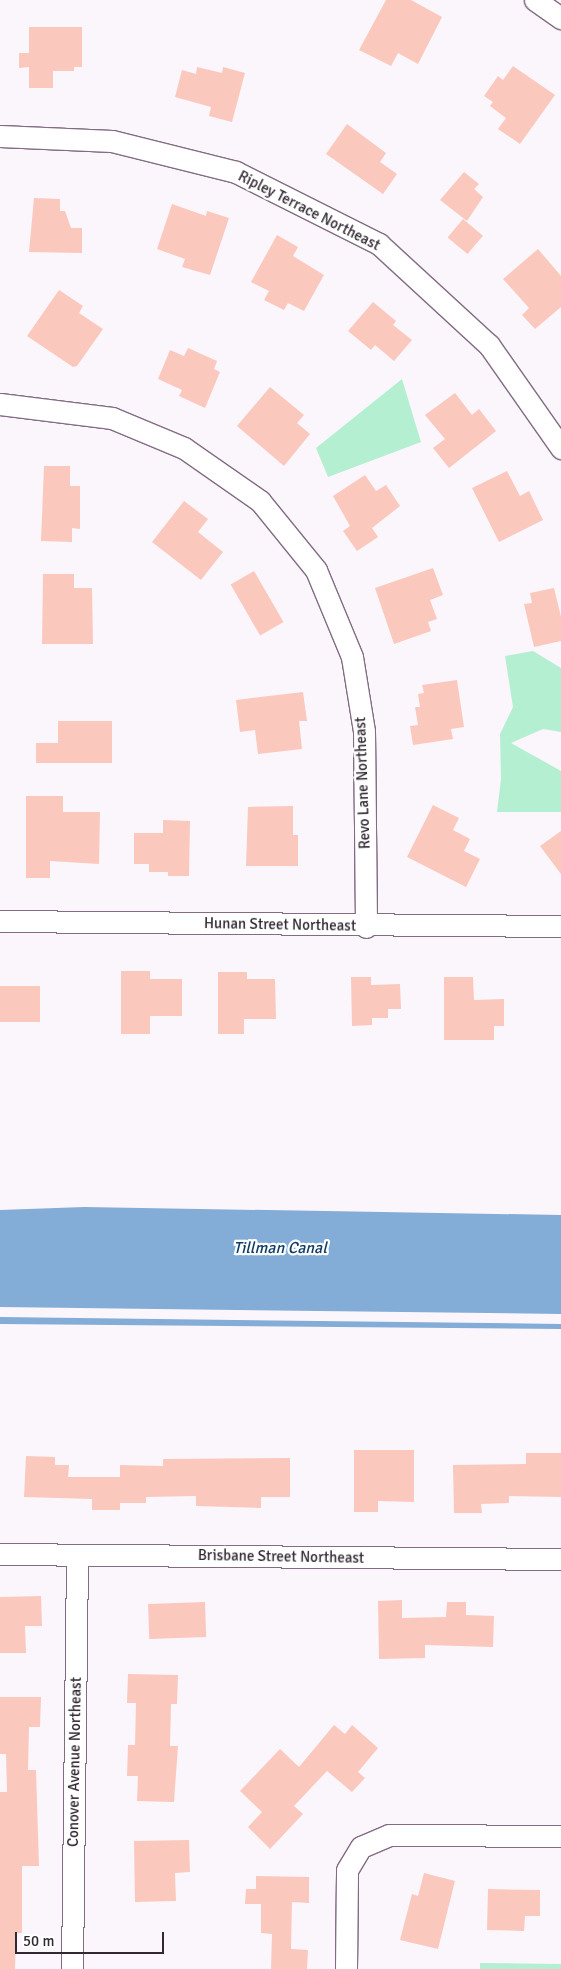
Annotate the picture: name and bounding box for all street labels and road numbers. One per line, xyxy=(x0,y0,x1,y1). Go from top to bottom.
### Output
street label: Ripley Terrace Northeast xyxy=(235,167,383,255)
street label: Revo Lane Northeast xyxy=(352,717,374,849)
street label: Hunan Street Northeast xyxy=(204,915,356,935)
street label: Brisbane Street Northeast xyxy=(198,1547,364,1567)
street label: Conover Avenue Northeast xyxy=(65,1677,85,1847)

